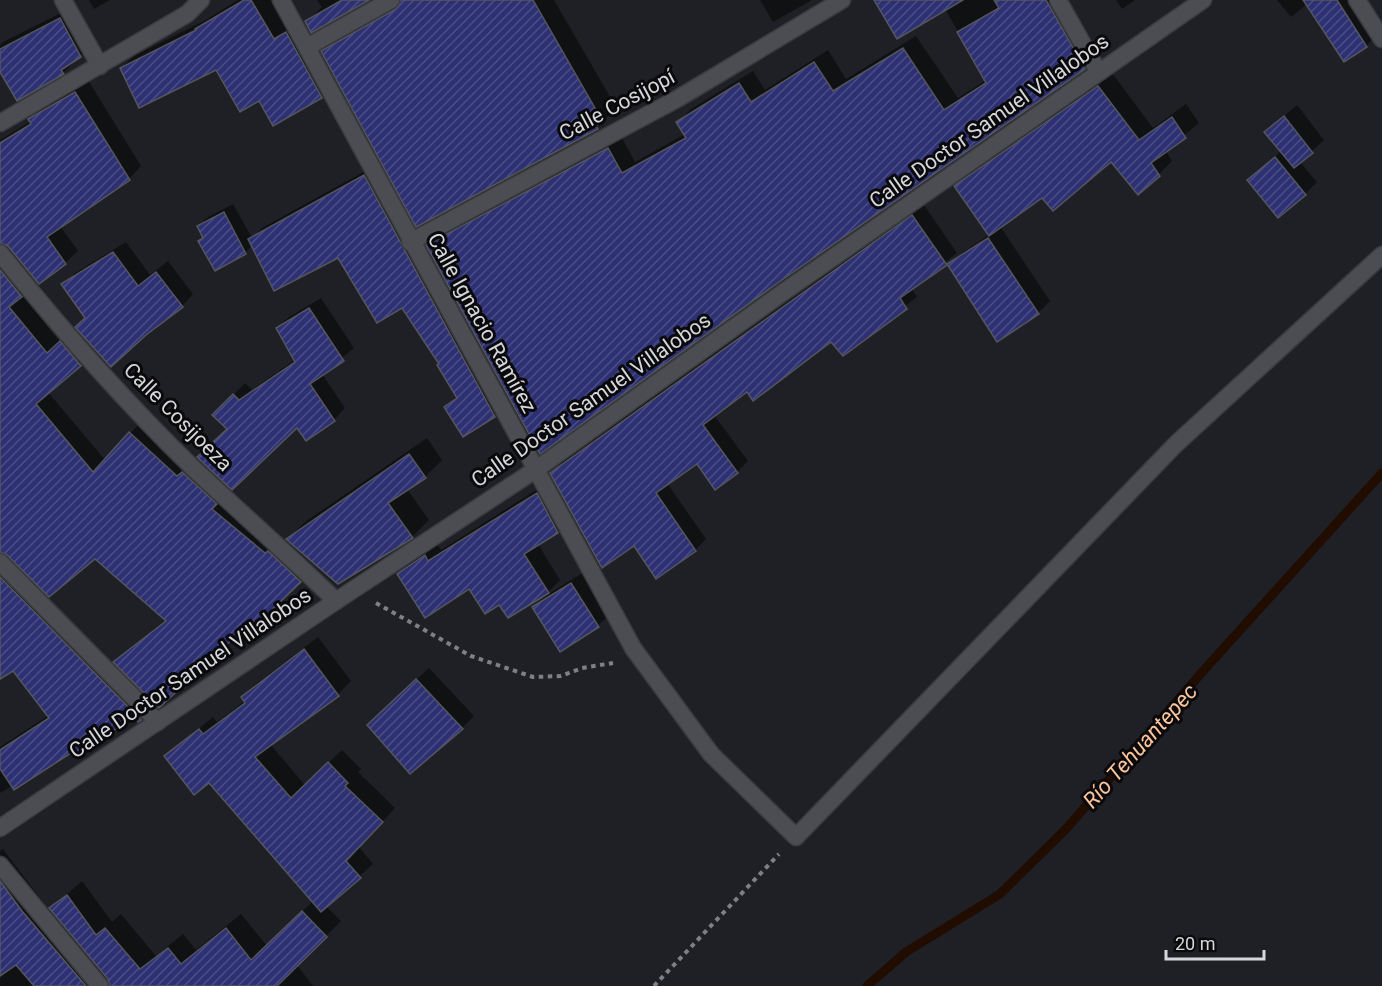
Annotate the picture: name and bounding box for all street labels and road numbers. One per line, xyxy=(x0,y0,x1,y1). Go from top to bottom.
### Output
street label: Calle Doctor Samuel Villalobos xyxy=(865,29,1113,213)
street label: Calle Cosijopí xyxy=(555,64,680,145)
street label: Calle Ignacio Ramírez xyxy=(423,229,541,417)
street label: Calle Doctor Samuel Villalobos xyxy=(467,308,715,492)
street label: Calle Cosijoeza xyxy=(119,358,237,476)
street label: Calle Doctor Samuel Villalobos xyxy=(65,583,315,763)

